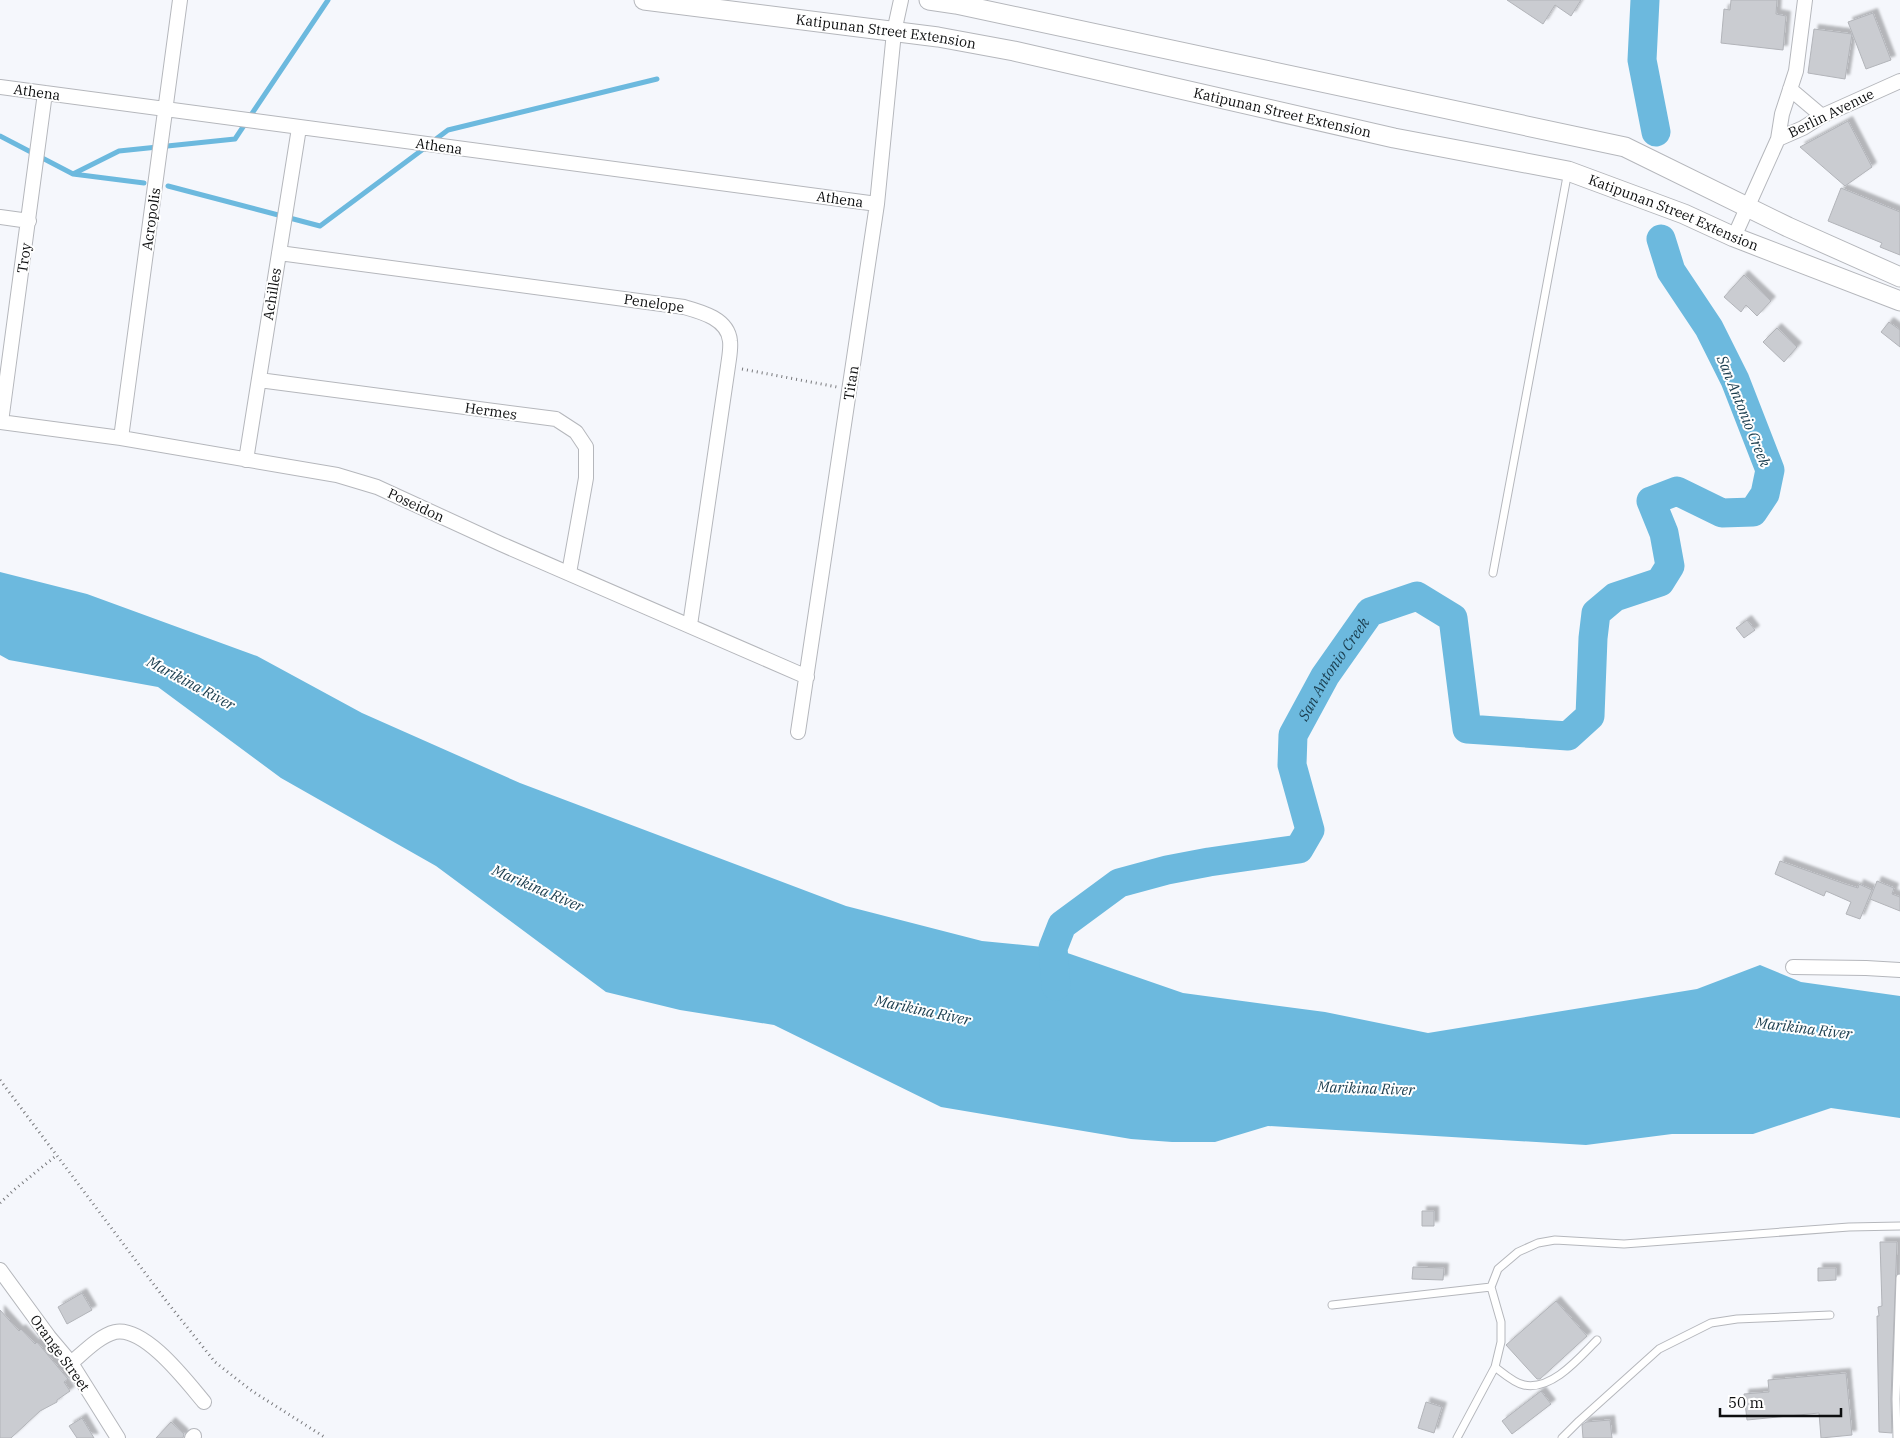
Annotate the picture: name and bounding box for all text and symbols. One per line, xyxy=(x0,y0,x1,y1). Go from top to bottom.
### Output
street label: Katipunan Street Extension xyxy=(795,10,978,53)
street label: Athena xyxy=(12,80,62,104)
street label: Katipunan Street Extension xyxy=(1192,83,1373,142)
street label: Berlin Avenue xyxy=(1785,85,1877,141)
street label: Athena xyxy=(414,134,464,158)
street label: Katipunan Street Extension xyxy=(1586,170,1761,255)
street label: Acropolis xyxy=(138,186,164,251)
street label: Athena xyxy=(815,187,865,211)
street label: Troy xyxy=(13,241,35,274)
street label: Achilles xyxy=(259,266,285,321)
street label: Penelope xyxy=(623,290,685,316)
water label: San Antonio Creek xyxy=(1713,351,1775,470)
street label: Titan xyxy=(839,364,863,402)
street label: Hermes xyxy=(464,398,518,424)
street label: Poseidon xyxy=(385,484,447,526)
water label: San Antonio Creek xyxy=(1293,613,1373,725)
water label: Marikina River xyxy=(143,651,239,714)
water label: Marikina River xyxy=(489,860,587,916)
water label: Marikina River xyxy=(872,990,973,1030)
water label: Marikina River xyxy=(1754,1013,1854,1043)
water label: Marikina River xyxy=(1316,1077,1415,1099)
street label: Orange Street xyxy=(26,1311,94,1395)
scale bar xyxy=(1720,1386,1841,1418)
text: 50 m xyxy=(1728,1393,1764,1412)

